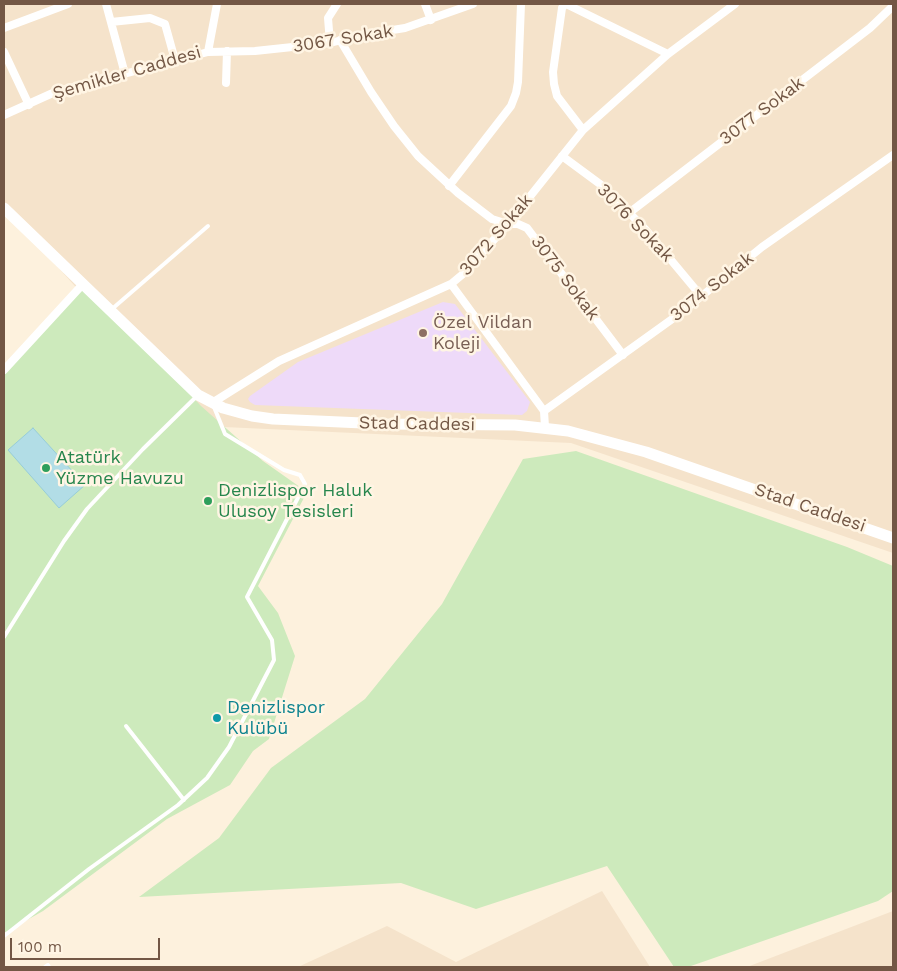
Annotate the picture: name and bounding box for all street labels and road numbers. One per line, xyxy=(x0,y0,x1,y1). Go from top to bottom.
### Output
street label: 3067 Sokak xyxy=(291,20,395,58)
street label: Şemikler Caddesi xyxy=(50,42,204,104)
street label: 3077 Sokak xyxy=(715,72,809,150)
street label: 3076 Sokak xyxy=(592,179,678,267)
street label: 3072 Sokak xyxy=(455,190,537,280)
street label: 3075 Sokak xyxy=(526,231,604,325)
street label: 3074 Sokak xyxy=(666,248,758,326)
street label: Stad Caddesi xyxy=(359,412,475,436)
street label: Stad Caddesi xyxy=(751,479,869,537)

